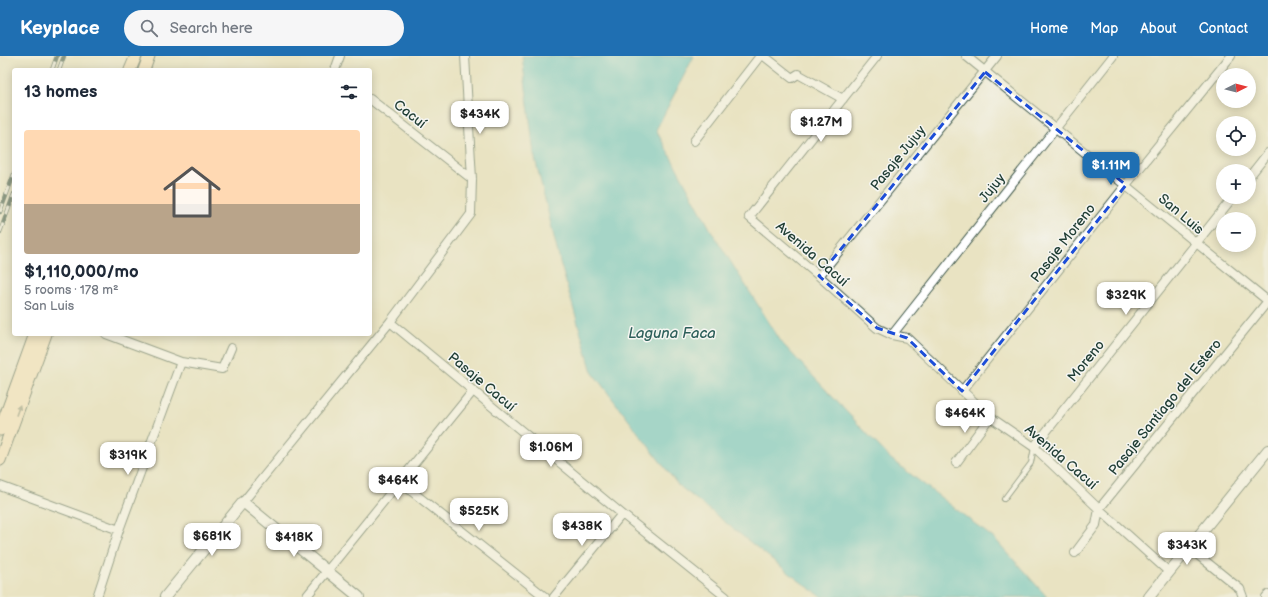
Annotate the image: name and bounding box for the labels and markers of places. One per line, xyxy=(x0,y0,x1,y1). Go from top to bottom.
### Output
pin: $434K xyxy=(452,101,508,135)
pin: $1.27M xyxy=(788,109,854,143)
pin: $1.11M xyxy=(1078,152,1144,186)
pin: $329K xyxy=(1098,282,1154,316)
pin: $464K xyxy=(937,400,993,434)
pin: $1.06M xyxy=(518,434,584,468)
pin: $319K xyxy=(100,442,156,476)
pin: $464K xyxy=(370,467,426,501)
pin: $525K xyxy=(451,498,507,532)
pin: $438K xyxy=(554,513,610,547)
pin: $681K xyxy=(184,523,240,557)
pin: $418K xyxy=(266,524,322,558)
pin: $343K xyxy=(1159,532,1215,566)

